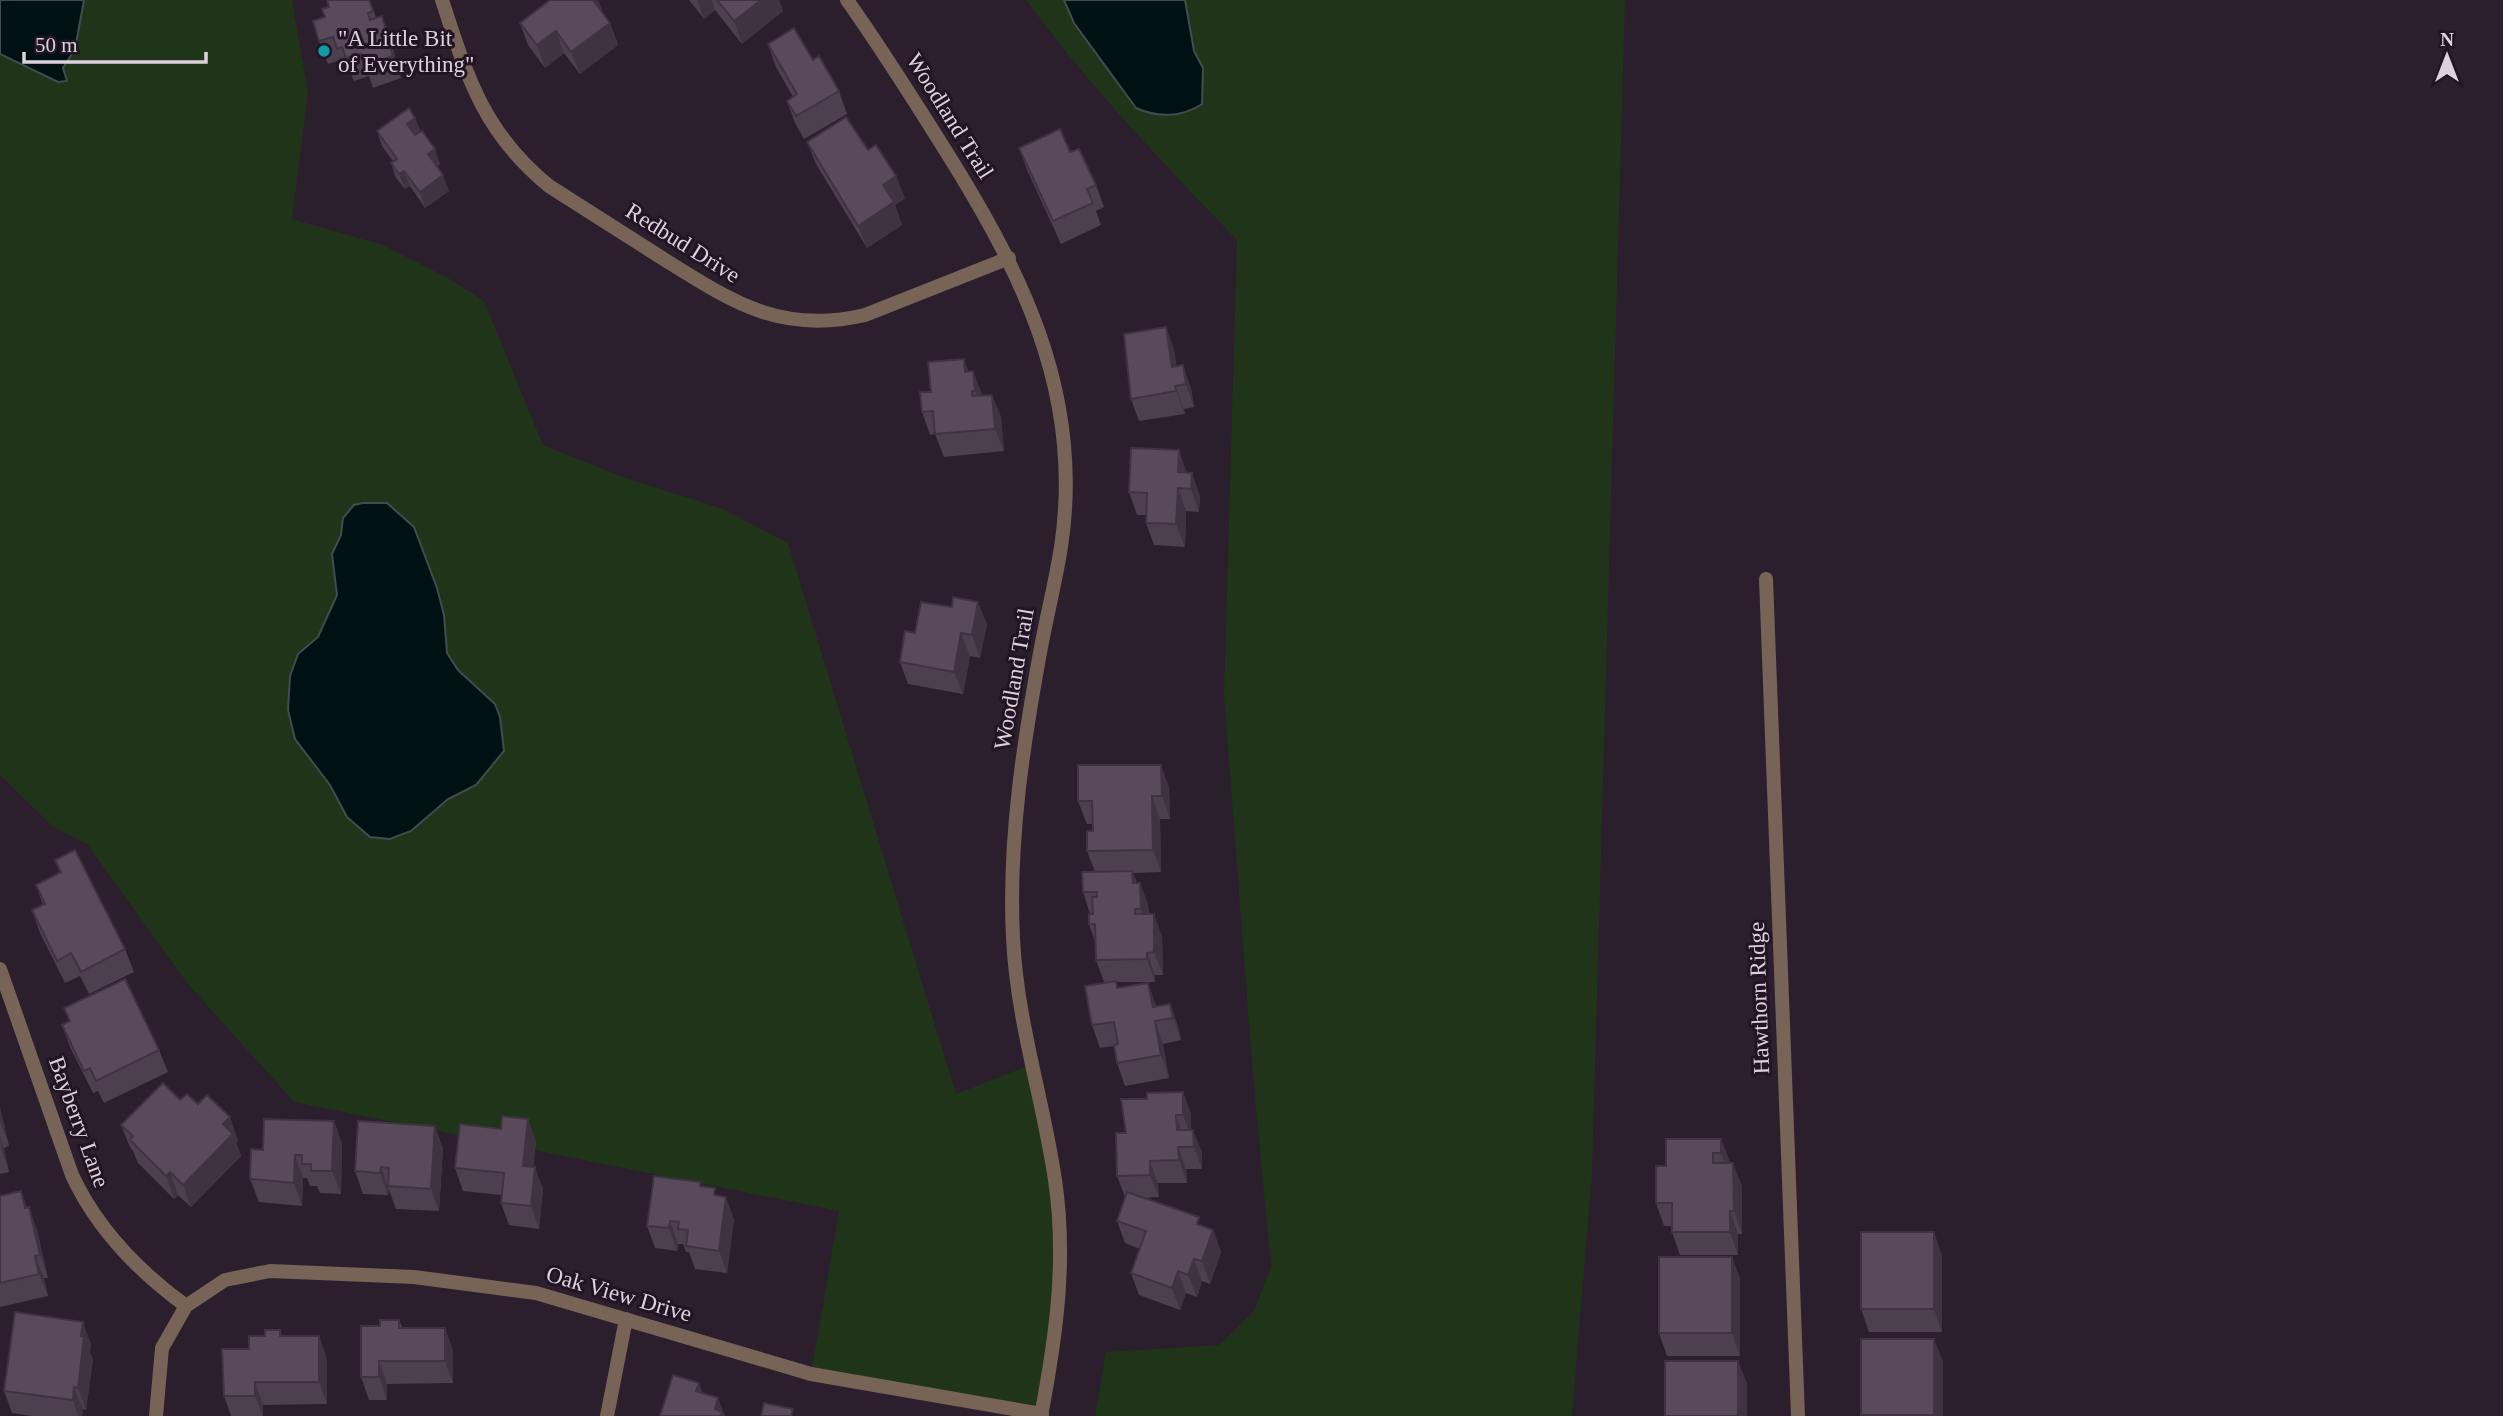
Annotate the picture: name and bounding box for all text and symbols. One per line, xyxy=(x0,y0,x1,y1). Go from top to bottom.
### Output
scale bar xyxy=(24,21,206,65)
north arrow xyxy=(2412,21,2482,91)
place label: "A Little Bit of Everything" xyxy=(338,26,475,77)
text: N xyxy=(2440,29,2454,50)
text: 50 m xyxy=(35,33,78,57)
marker: "A Little Bit of Everything" xyxy=(316,43,332,59)
street label: Woodland Trail xyxy=(901,49,999,183)
street label: Redbud Drive xyxy=(621,198,745,288)
street label: Woodland Trail xyxy=(989,606,1039,752)
street label: Hawthorn Ridge xyxy=(1744,921,1774,1075)
street label: Bayberry Lane xyxy=(44,1053,114,1191)
street label: Oak View Drive xyxy=(543,1261,695,1327)

